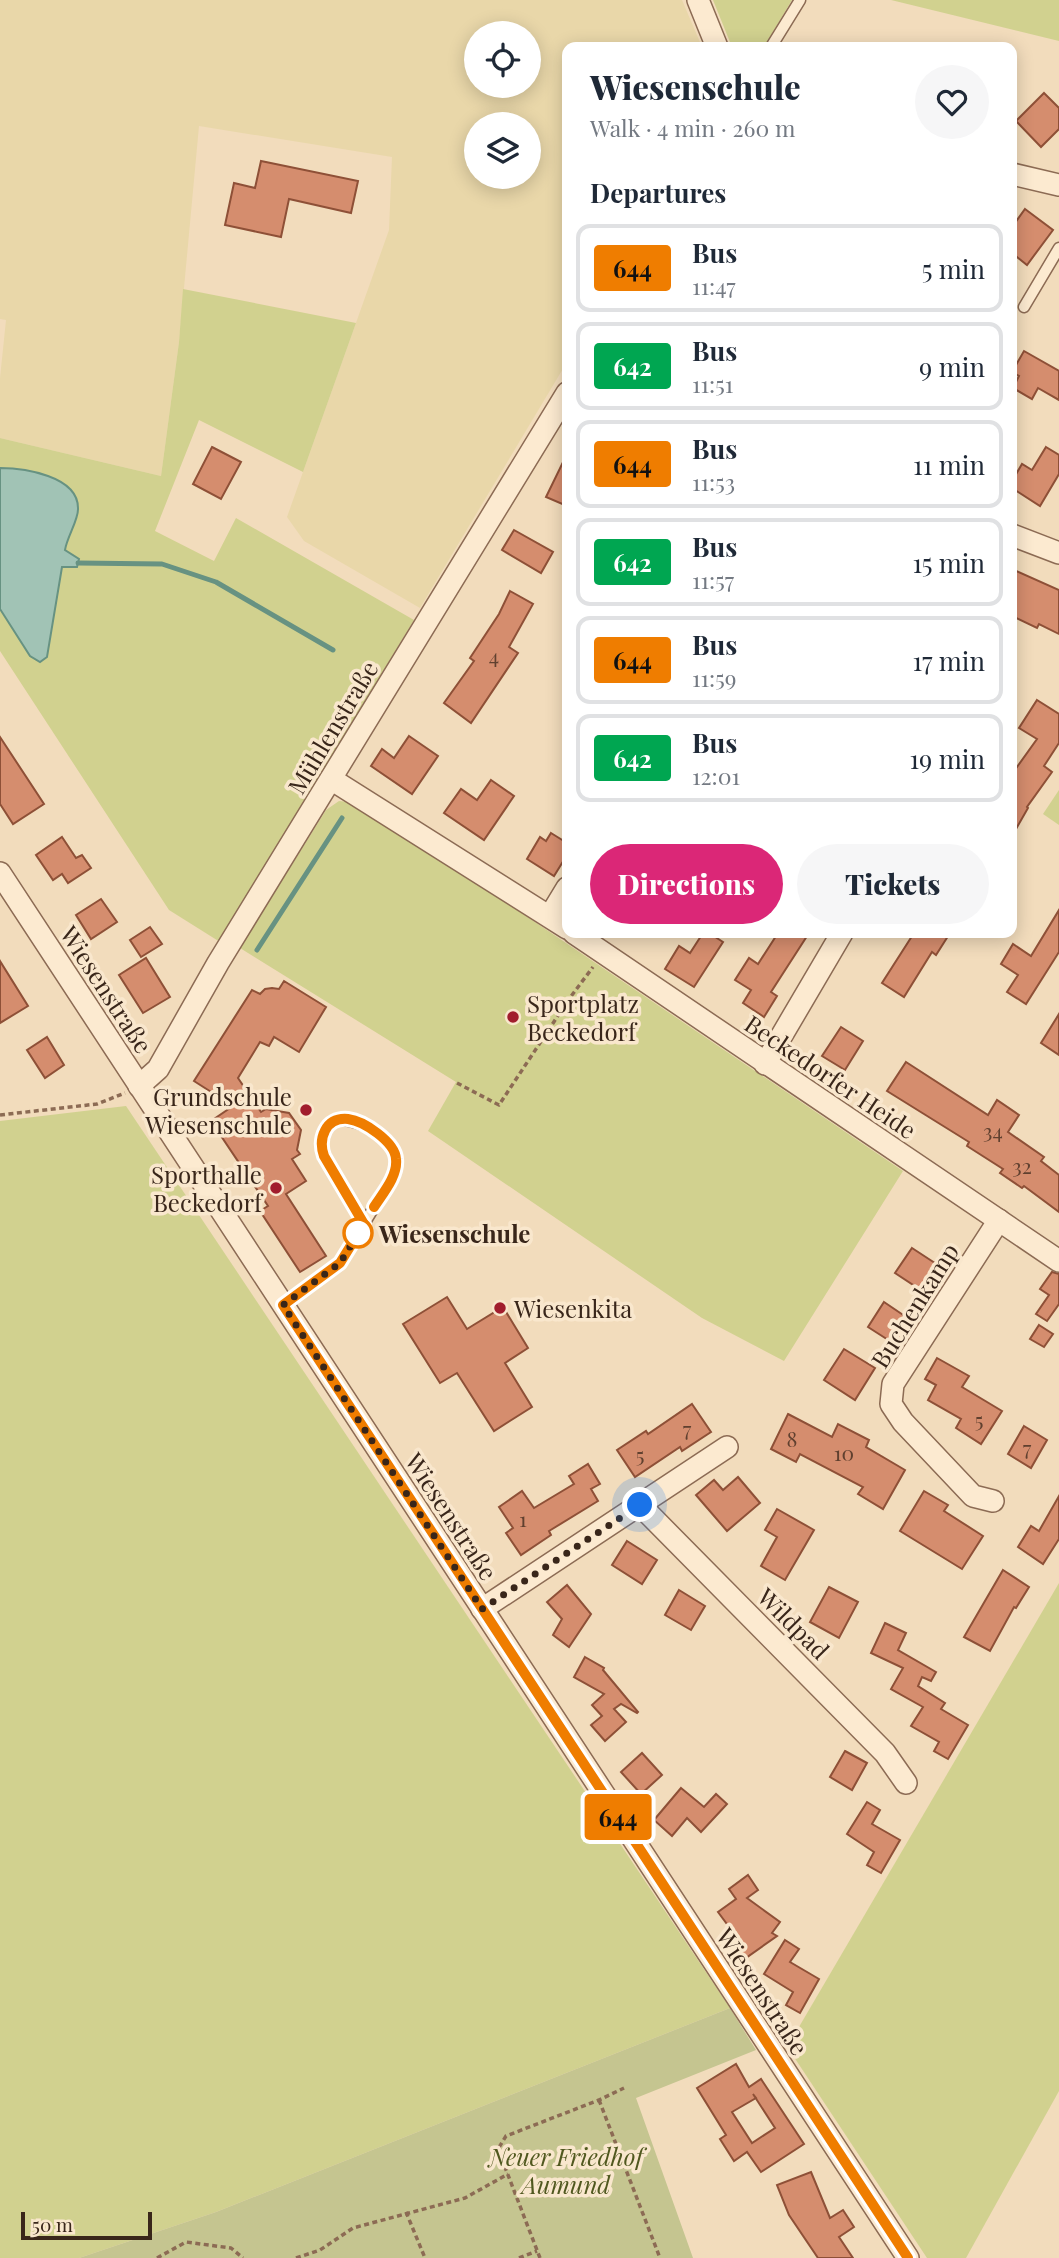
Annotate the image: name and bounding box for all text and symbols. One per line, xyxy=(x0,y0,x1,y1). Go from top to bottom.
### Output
map controls xyxy=(464,21,541,189)
button: locate xyxy=(464,21,541,98)
text: Wiesenschule xyxy=(590,64,801,108)
button: heart xyxy=(915,65,989,139)
button: layers xyxy=(464,112,541,189)
text: Walk · 4 min · 260 m xyxy=(590,112,795,143)
text: Departures xyxy=(590,175,726,210)
text: Bus xyxy=(692,235,737,270)
text: 5 min xyxy=(922,251,985,286)
text: 644 xyxy=(613,252,652,284)
text: 11:47 xyxy=(692,270,736,301)
text: Bus xyxy=(692,333,737,368)
text: 9 min xyxy=(919,349,985,384)
text: 642 xyxy=(613,350,652,382)
text: 11:51 xyxy=(692,368,733,399)
text: Bus xyxy=(692,431,737,466)
text: 11 min xyxy=(913,447,985,482)
text: 644 xyxy=(613,448,652,480)
text: 11:53 xyxy=(692,466,735,497)
text: Bus xyxy=(692,529,737,564)
text: 15 min xyxy=(913,545,985,580)
text: 642 xyxy=(613,546,652,578)
text: 11:57 xyxy=(692,564,734,595)
text: Bus xyxy=(692,627,737,662)
house number: 4 xyxy=(489,641,499,669)
text: 17 min xyxy=(912,643,985,678)
text: 644 xyxy=(613,644,652,676)
street label: Mühlenstraße xyxy=(280,655,384,799)
text: 11:59 xyxy=(692,662,736,693)
text: Bus xyxy=(692,725,737,760)
text: 19 min xyxy=(909,741,985,776)
text: 642 xyxy=(613,742,652,774)
text: 12:01 xyxy=(692,760,740,791)
button: Directions xyxy=(590,844,783,924)
button: Tickets xyxy=(797,844,989,924)
street label: Wiesenstraße xyxy=(53,918,160,1059)
place label: Sportplatz Beckedorf xyxy=(527,987,639,1047)
street label: Beckedorfer Heide xyxy=(739,1007,923,1145)
marker: Sportplatz Beckedorf xyxy=(505,1009,521,1025)
place label: Grundschule Wiesenschule xyxy=(144,1080,292,1140)
marker: Grundschule Wiesenschule xyxy=(298,1102,314,1118)
house number: 34 xyxy=(983,1116,1003,1144)
house number: 32 xyxy=(1012,1151,1032,1179)
place label: Sporthalle Beckedorf xyxy=(151,1158,264,1218)
marker: Sporthalle Beckedorf xyxy=(268,1180,284,1196)
place label: Wiesenschule xyxy=(378,1217,530,1249)
marker: Wiesenschule xyxy=(343,1218,373,1248)
street label: Buchenkamp xyxy=(863,1237,965,1373)
place label: Wiesenkita xyxy=(513,1292,632,1324)
marker: Wiesenkita xyxy=(492,1300,508,1316)
house number: 5 xyxy=(975,1405,983,1433)
house number: 7 xyxy=(683,1414,692,1442)
house number: 8 xyxy=(787,1424,797,1452)
house number: 7 xyxy=(1023,1433,1032,1461)
house number: 10 xyxy=(834,1438,854,1466)
house number: 5 xyxy=(636,1440,644,1468)
street label: Wiesenstraße xyxy=(398,1445,505,1586)
your location xyxy=(622,1487,657,1522)
house number: 1 xyxy=(519,1504,527,1532)
street label: Wildpad xyxy=(751,1580,837,1666)
line badge: 644 xyxy=(578,1794,658,1840)
text: 644 xyxy=(599,1801,637,1833)
street label: Wiesenstraße xyxy=(709,1920,816,2061)
park label: Neuer Friedhof Aumund xyxy=(487,2140,647,2200)
scale bar xyxy=(21,2209,152,2241)
text: 50 m xyxy=(32,2211,73,2237)

